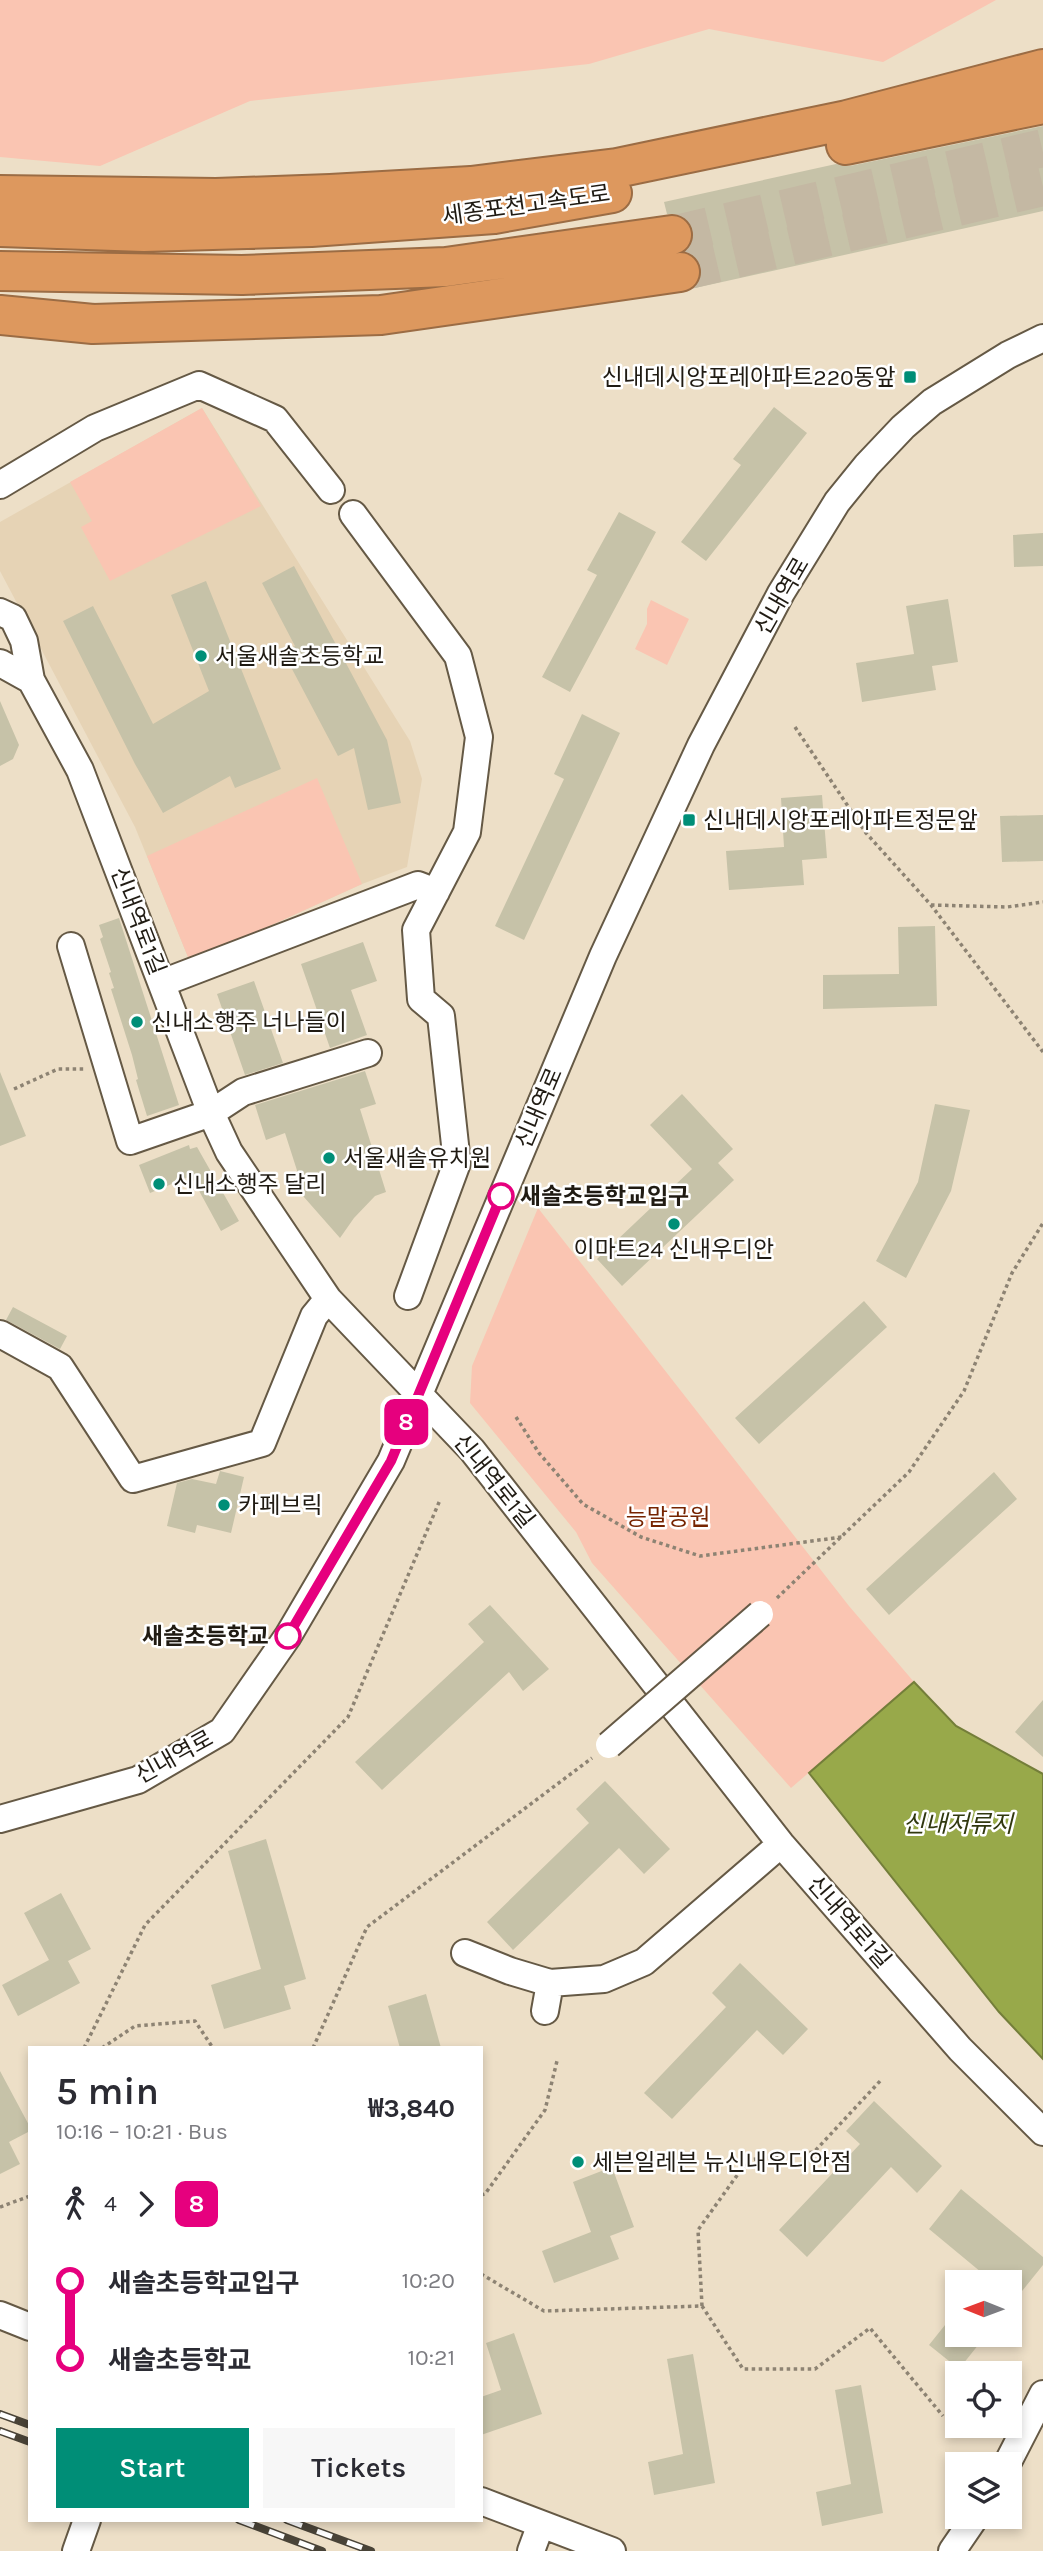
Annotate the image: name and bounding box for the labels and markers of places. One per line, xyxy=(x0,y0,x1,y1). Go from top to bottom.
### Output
place label: 신내데시앙포레아파트220동앞 xyxy=(602,364,896,391)
marker: 신내데시앙포레아파트220동앞 xyxy=(902,369,918,385)
place label: 서울새솔초등학교 xyxy=(215,643,384,670)
marker: 서울새솔초등학교 xyxy=(193,648,209,664)
place label: 신내데시앙포레아파트정문앞 xyxy=(703,807,978,834)
marker: 신내데시앙포레아파트정문앞 xyxy=(681,812,697,828)
place label: 신내소행주 너나들이 xyxy=(151,1009,347,1036)
marker: 신내소행주 너나들이 xyxy=(129,1014,145,1030)
place label: 서울새솔유치원 xyxy=(343,1145,491,1172)
marker: 서울새솔유치원 xyxy=(321,1150,337,1166)
place label: 신내소행주 달리 xyxy=(173,1171,327,1198)
marker: 신내소행주 달리 xyxy=(151,1176,167,1192)
marker: 새솔초등학교입구 xyxy=(488,1183,514,1209)
place label: 새솔초등학교입구 xyxy=(520,1183,689,1210)
marker: 이마트24 신내우디안 xyxy=(666,1216,682,1232)
place label: 이마트24 신내우디안 xyxy=(574,1236,774,1263)
place label: 카페브릭 xyxy=(238,1492,323,1519)
marker: 카페브릭 xyxy=(216,1497,232,1513)
place label: 새솔초등학교 xyxy=(142,1623,269,1650)
marker: 새솔초등학교 xyxy=(275,1623,301,1649)
place label: 세븐일레븐 뉴신내우디안점 xyxy=(592,2149,851,2176)
marker: 세븐일레븐 뉴신내우디안점 xyxy=(570,2154,586,2170)

